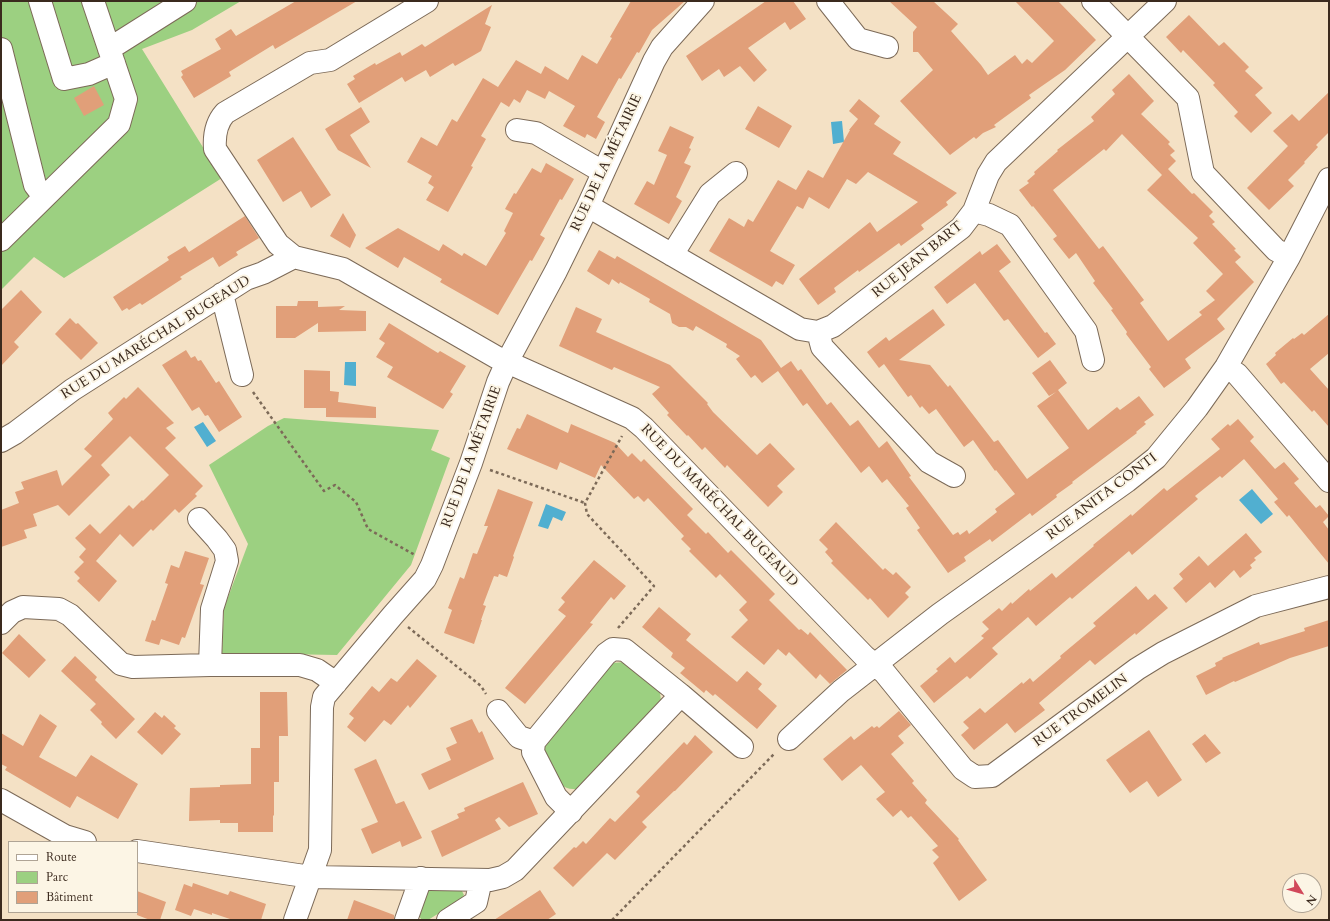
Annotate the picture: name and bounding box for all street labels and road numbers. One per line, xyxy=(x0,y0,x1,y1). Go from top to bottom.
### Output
street label: RUE DE LA MÉTAIRIE xyxy=(568,92,646,234)
street label: RUE JEAN BART xyxy=(869,218,967,302)
street label: RUE DU MARÉCHAL BUGEAUD xyxy=(58,273,254,403)
street label: RUE DE LA MÉTAIRIE xyxy=(439,384,505,530)
street label: RUE DU MARÉCHAL BUGEAUD xyxy=(637,421,801,591)
street label: RUE ANITA CONTI xyxy=(1043,450,1161,544)
street label: RUE TROMELIN xyxy=(1031,671,1131,751)

